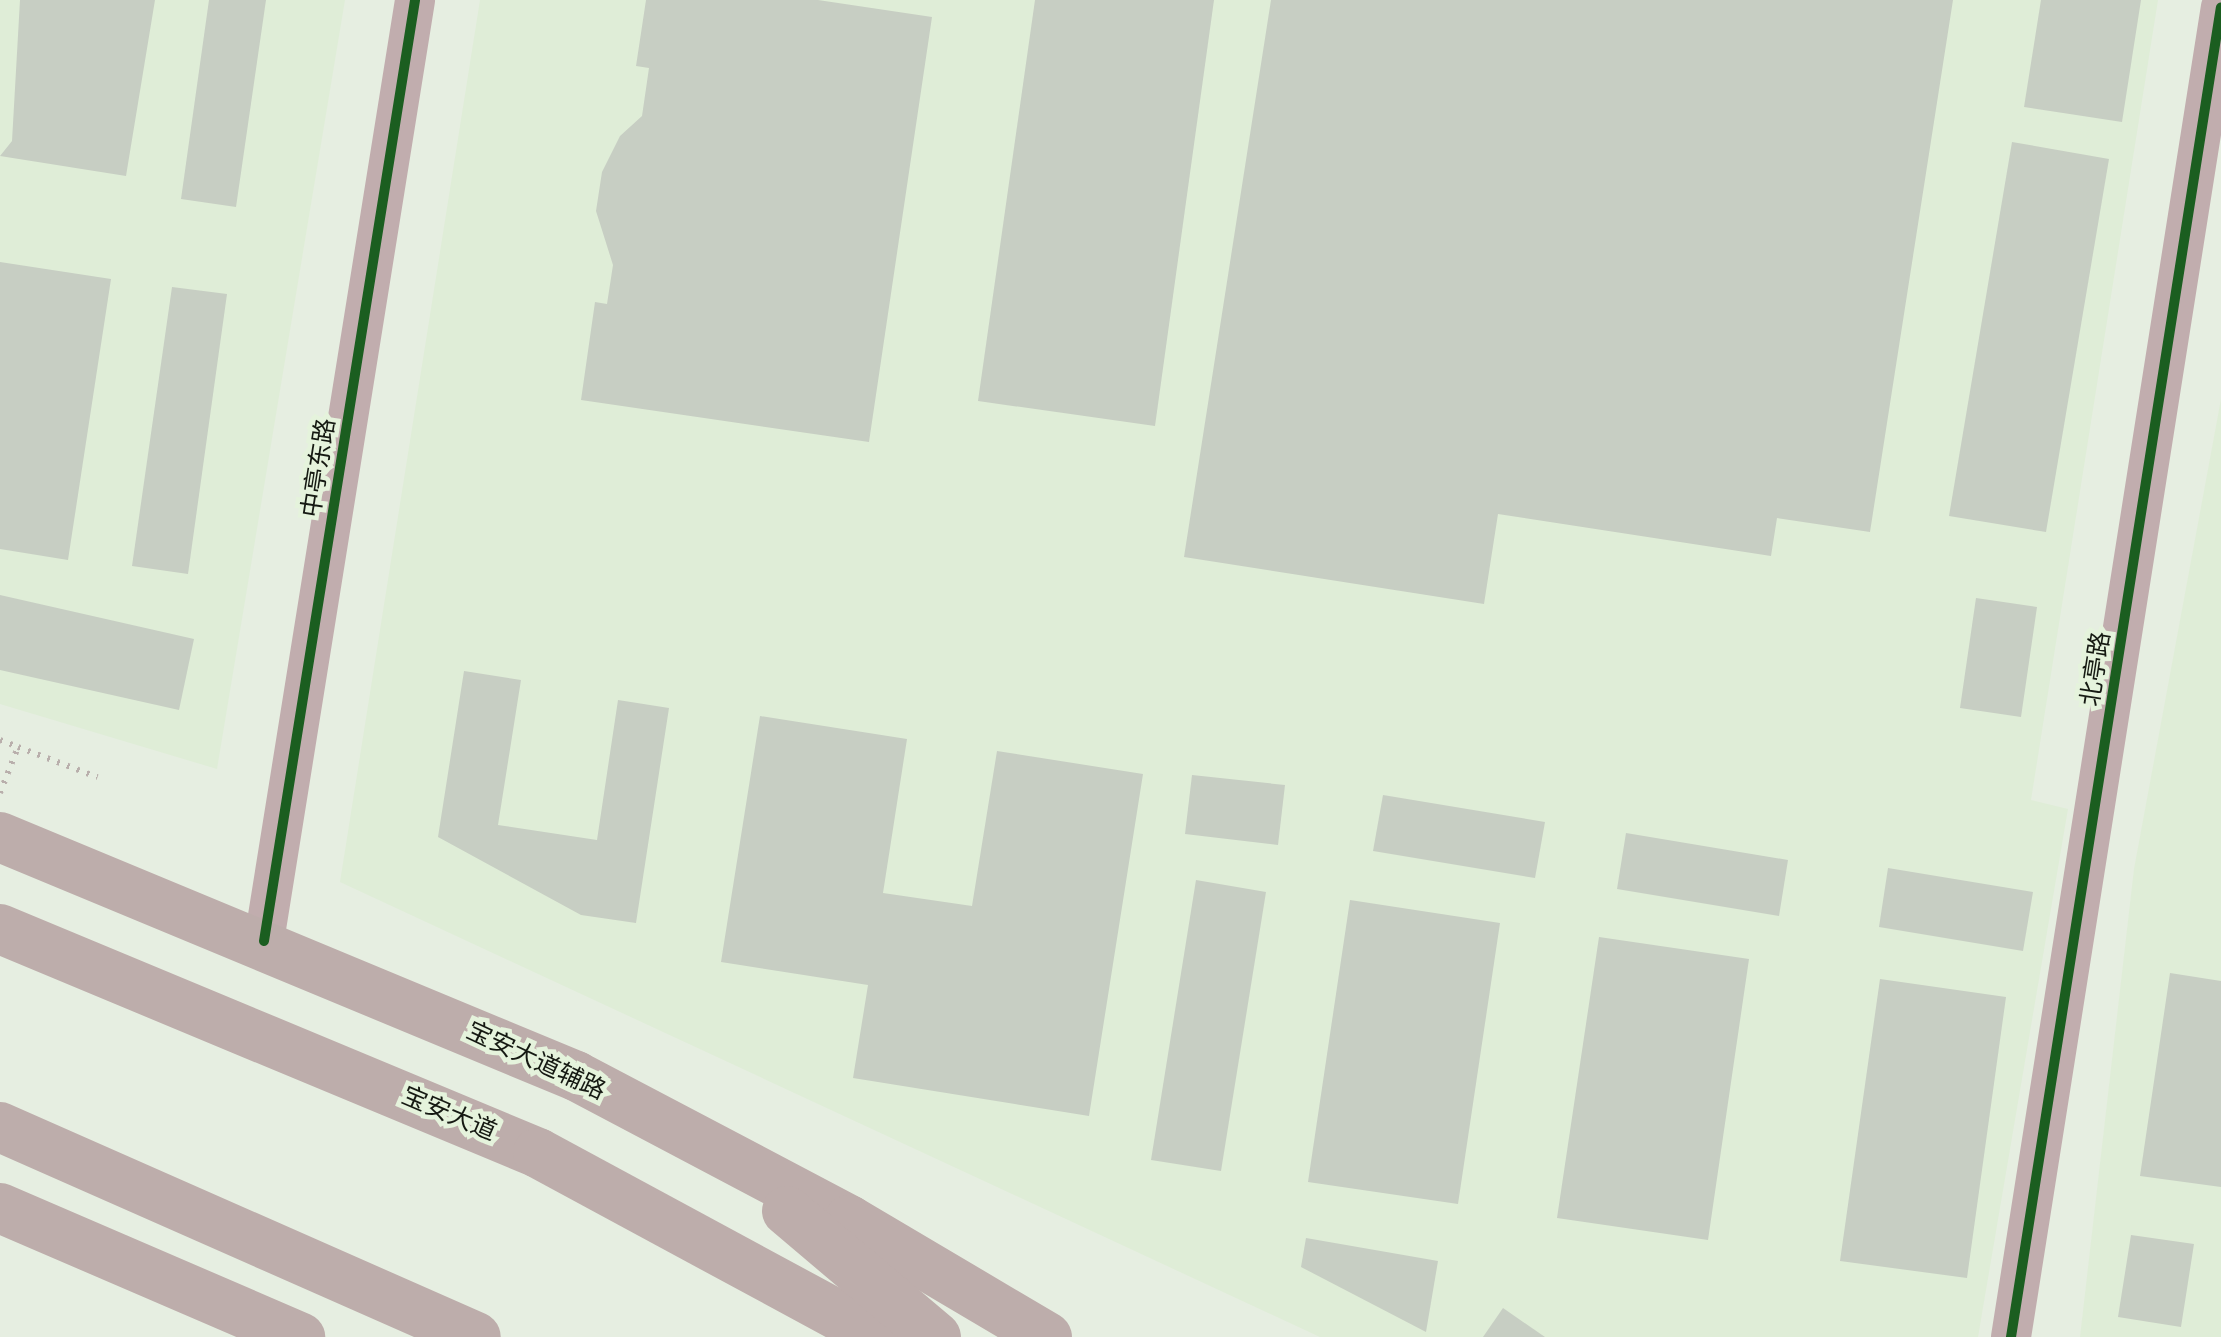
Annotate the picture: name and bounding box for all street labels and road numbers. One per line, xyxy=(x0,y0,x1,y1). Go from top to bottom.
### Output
street label: 中亭东路 xyxy=(296,416,342,520)
street label: 北亭路 xyxy=(2075,630,2117,708)
street label: 宝安大道辅路 xyxy=(462,1016,610,1106)
street label: 宝安大道 xyxy=(397,1081,501,1147)

